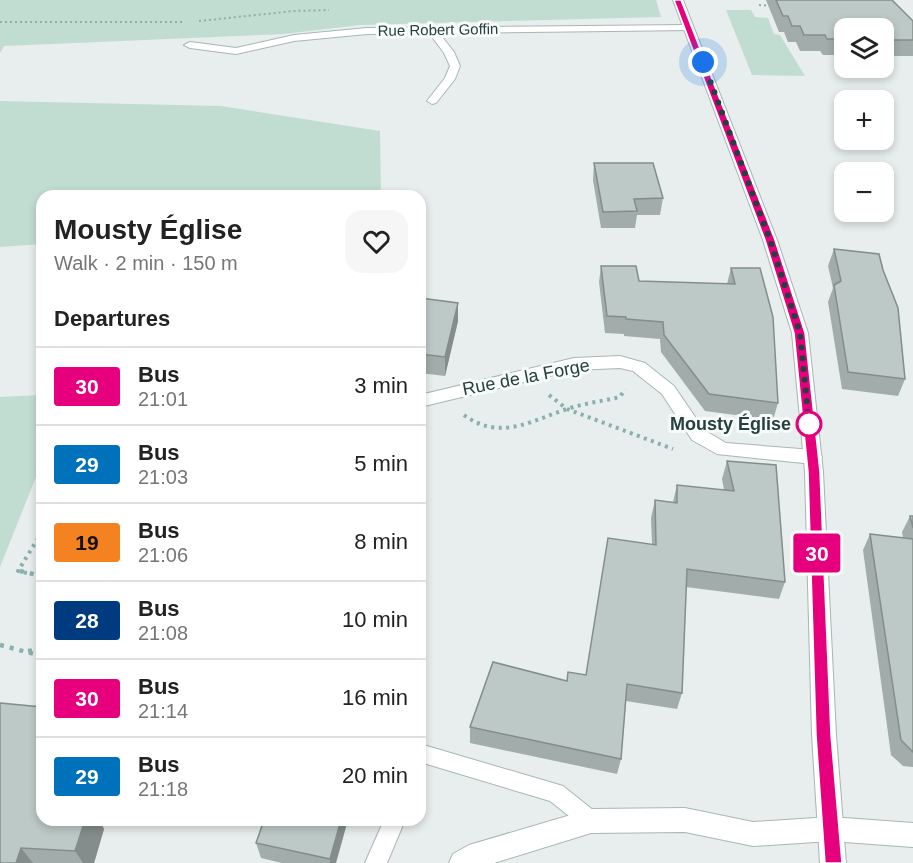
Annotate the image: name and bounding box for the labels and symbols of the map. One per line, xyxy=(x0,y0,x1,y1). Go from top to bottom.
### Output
street label: Rue Robert Goffin xyxy=(378,20,498,39)
your location xyxy=(688,47,718,77)
street label: Rue de la Forge xyxy=(461,355,591,399)
marker: Mousty Église xyxy=(796,411,822,437)
place label: Mousty Église xyxy=(670,413,791,434)
line badge: 30 xyxy=(790,534,844,572)

